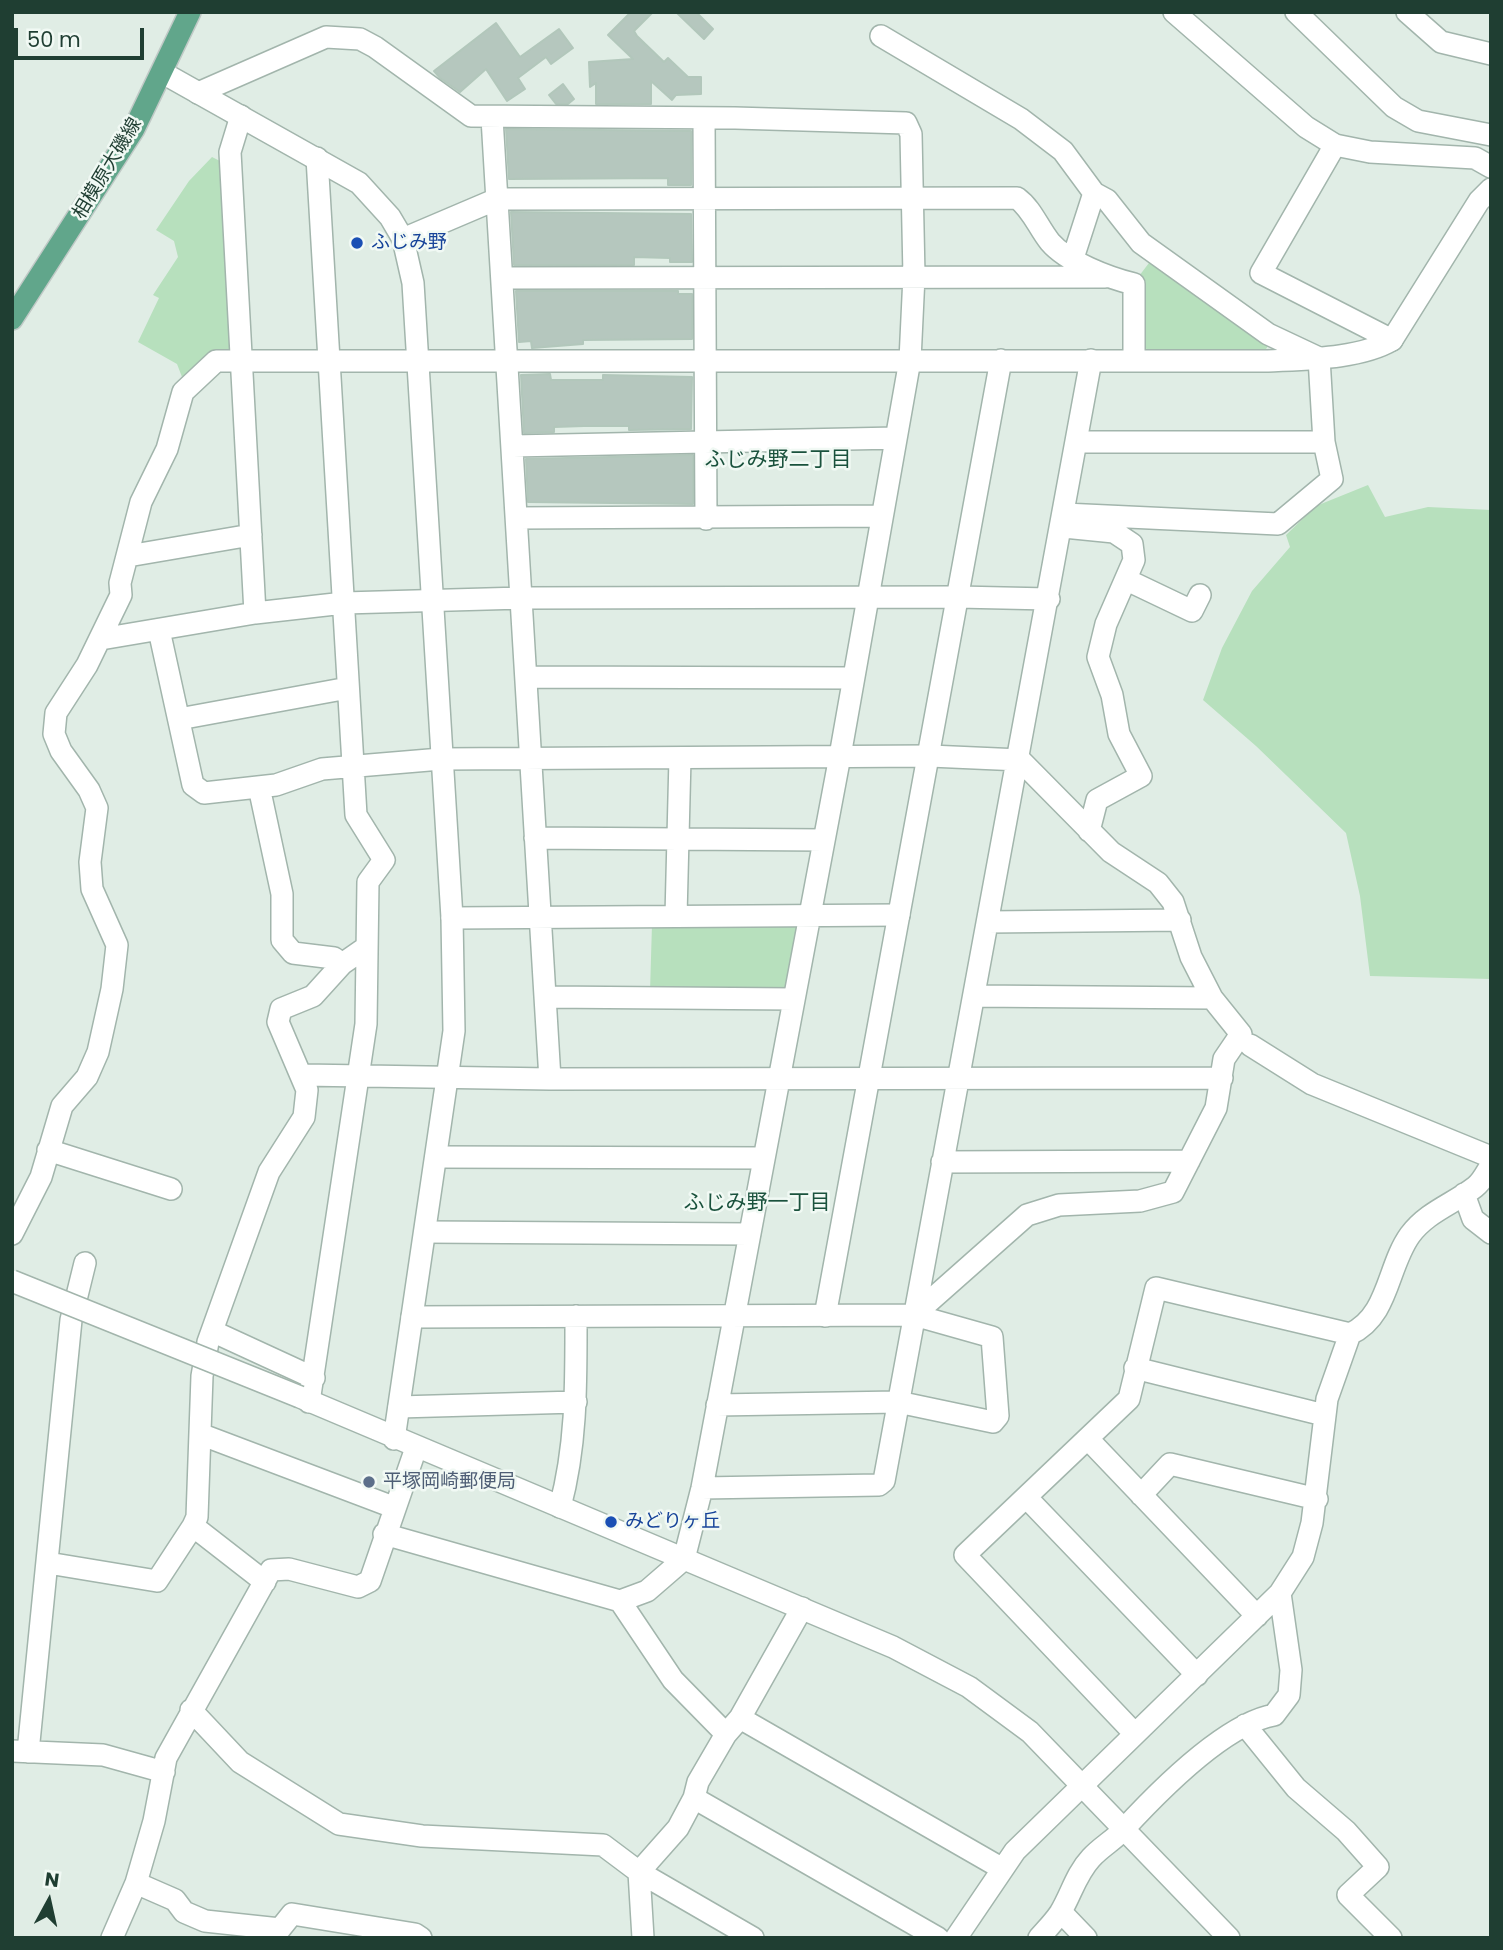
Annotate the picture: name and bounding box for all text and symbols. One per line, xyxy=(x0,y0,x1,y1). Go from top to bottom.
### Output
scale bar xyxy=(18,14,147,58)
text: 50 m xyxy=(27,25,81,54)
street label: 相模原大磯線 xyxy=(69,114,147,224)
place label: ふじみ野 xyxy=(371,232,447,254)
marker: ふじみ野 xyxy=(349,235,365,251)
district label: ふじみ野二丁目 xyxy=(705,448,851,474)
district label: ふじみ野一丁目 xyxy=(684,1191,830,1217)
place label: 平塚岡崎郵便局 xyxy=(383,1471,516,1493)
marker: 平塚岡崎郵便局 xyxy=(361,1474,377,1490)
place label: みどりヶ丘 xyxy=(625,1511,720,1533)
marker: みどりヶ丘 xyxy=(603,1514,619,1530)
text: N xyxy=(43,1865,61,1894)
north arrow xyxy=(14,1866,84,1936)

